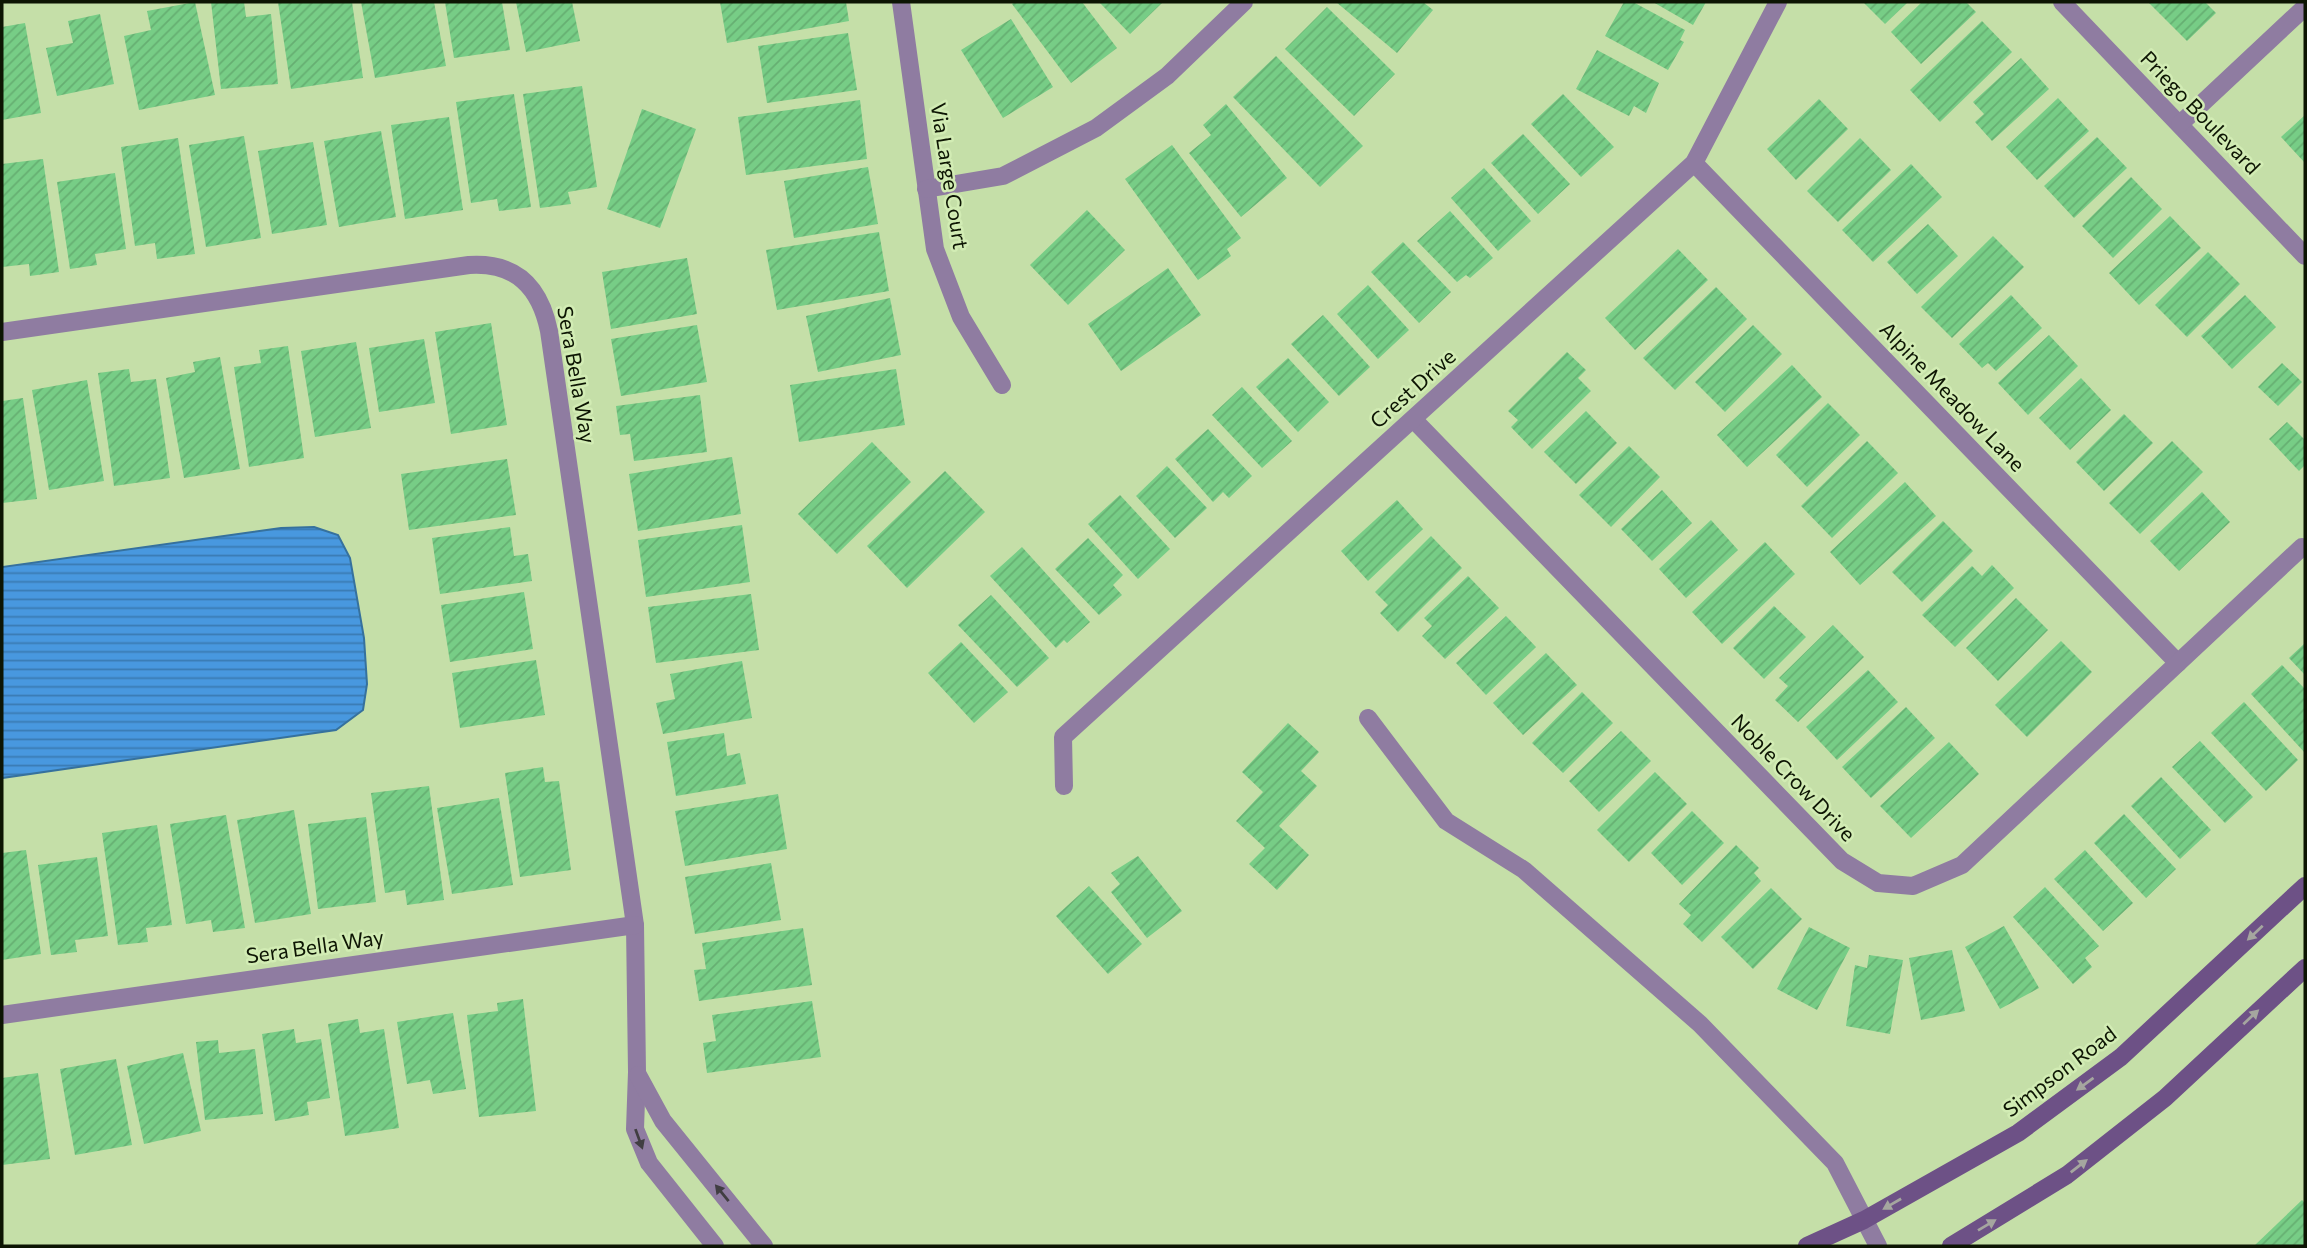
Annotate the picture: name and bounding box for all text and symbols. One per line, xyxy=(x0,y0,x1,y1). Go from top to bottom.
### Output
street label: Priego Boulevard xyxy=(2136,45,2266,179)
street label: Via Large Court xyxy=(927,101,974,251)
street label: Sera Bella Way xyxy=(553,304,602,445)
street label: Alpine Meadow Lane xyxy=(1875,316,2031,476)
street label: Crest Drive xyxy=(1364,343,1460,433)
street label: Noble Crow Drive xyxy=(1727,708,1861,846)
street label: Sera Bella Way xyxy=(244,923,385,968)
one-way arrow xyxy=(2246,925,2264,941)
one-way arrow xyxy=(2242,1009,2259,1025)
street label: Simpson Road xyxy=(1997,1020,2121,1122)
one-way arrow xyxy=(2076,1076,2094,1090)
one-way arrow xyxy=(634,1129,645,1150)
one-way arrow xyxy=(2070,1158,2088,1173)
one-way arrow xyxy=(714,1184,729,1202)
one-way arrow xyxy=(1883,1198,1902,1210)
one-way arrow xyxy=(1978,1219,1997,1231)

